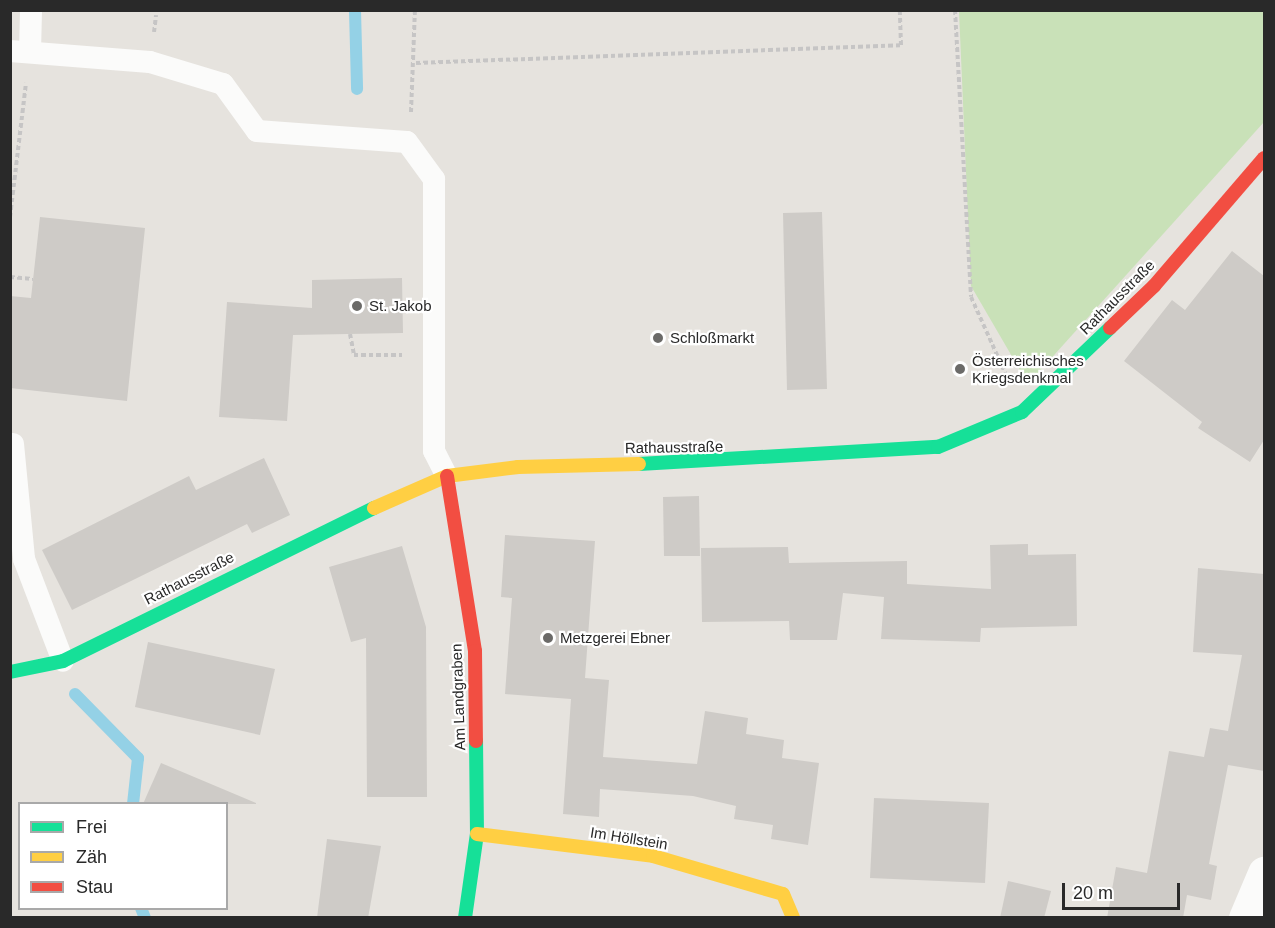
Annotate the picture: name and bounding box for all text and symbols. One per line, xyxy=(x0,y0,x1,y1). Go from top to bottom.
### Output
street label: Rathausstraße xyxy=(1076,256,1158,338)
place label: St. Jakob xyxy=(369,297,432,315)
marker: St. Jakob xyxy=(350,299,364,313)
place label: Schloßmarkt xyxy=(670,329,754,347)
marker: Schloßmarkt xyxy=(651,331,665,345)
place label: Österreichisches Kriegsdenkmal xyxy=(972,351,1084,386)
marker: Österreichisches Kriegsdenkmal xyxy=(953,362,967,376)
street label: Rathausstraße xyxy=(625,437,723,457)
street label: Rathausstraße xyxy=(141,548,237,608)
place label: Metzgerei Ebner xyxy=(560,629,670,647)
marker: Metzgerei Ebner xyxy=(541,631,555,645)
street label: Am Landgraben xyxy=(447,643,469,751)
legend xyxy=(18,802,228,910)
text: Frei xyxy=(76,817,107,837)
street label: Im Höllstein xyxy=(589,823,669,853)
text: Zäh xyxy=(76,847,107,867)
scale bar xyxy=(1065,871,1184,909)
text: Stau xyxy=(76,877,113,897)
text: 20 m xyxy=(1073,883,1113,903)

